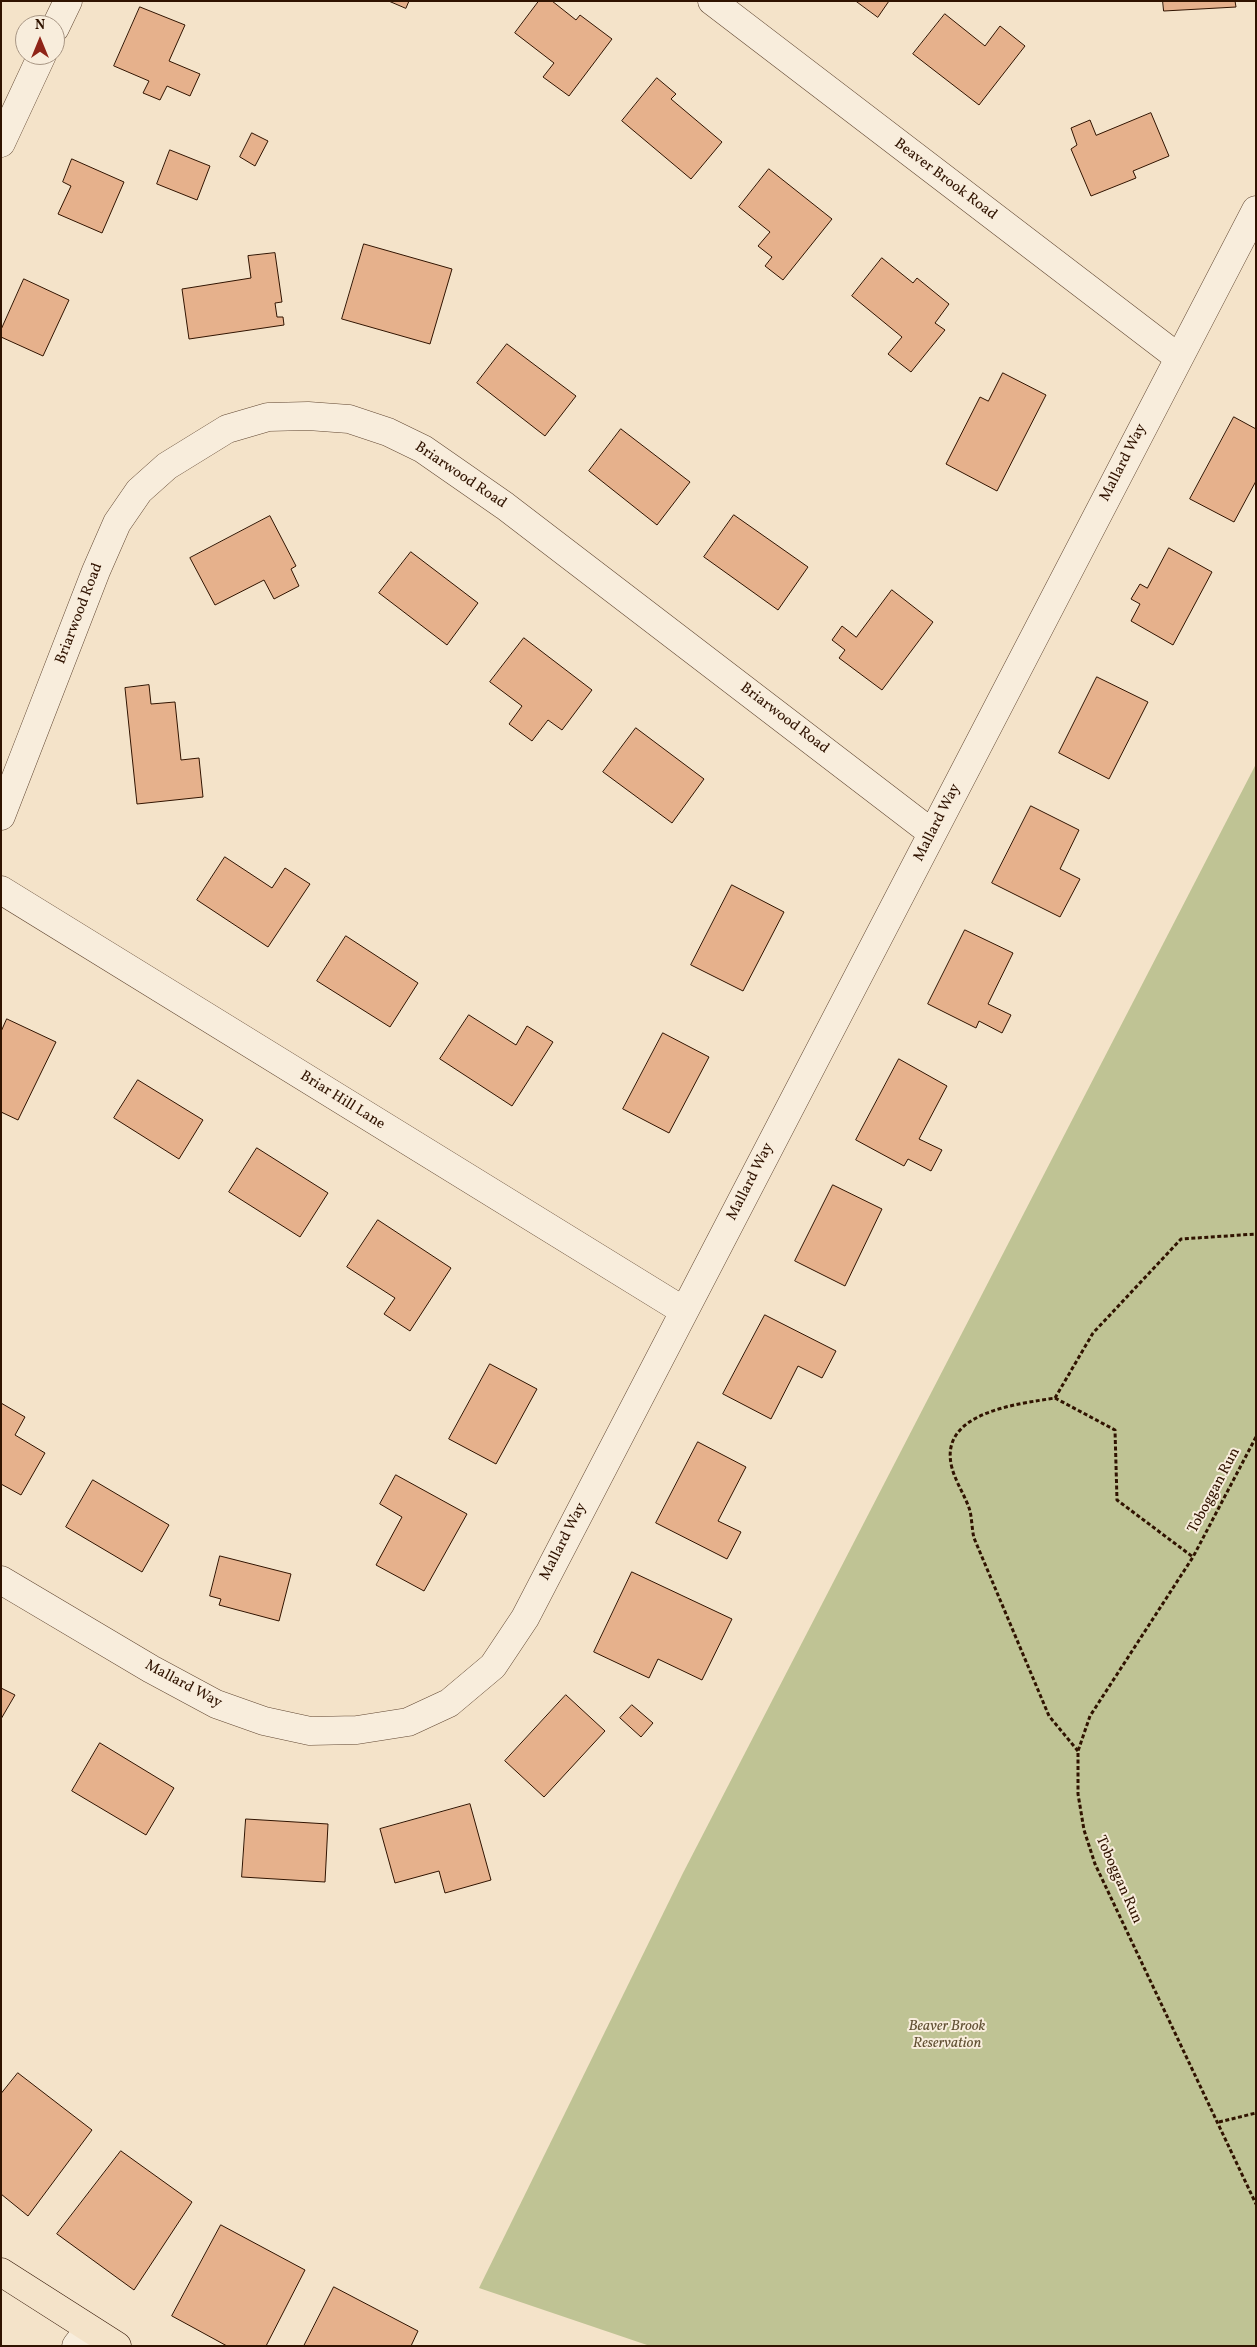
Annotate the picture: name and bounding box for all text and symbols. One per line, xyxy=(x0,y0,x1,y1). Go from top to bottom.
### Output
north arrow xyxy=(15,15,65,65)
text: N xyxy=(35,16,45,35)
street label: Beaver Brook Road xyxy=(890,135,1000,225)
street label: Mallard Way xyxy=(1097,421,1151,505)
street label: Briarwood Road xyxy=(411,439,509,513)
street label: Briarwood Road xyxy=(52,561,108,667)
street label: Briarwood Road xyxy=(736,680,832,758)
street label: Mallard Way xyxy=(911,781,965,865)
street label: Briar Hill Lane xyxy=(296,1068,388,1134)
street label: Mallard Way xyxy=(724,1140,778,1224)
street label: Toboggan Run xyxy=(1185,1445,1245,1537)
street label: Mallard Way xyxy=(537,1500,591,1584)
street label: Mallard Way xyxy=(141,1657,225,1713)
street label: Toboggan Run xyxy=(1091,1833,1145,1927)
park label: Beaver Brook Reservation xyxy=(908,2018,986,2053)

